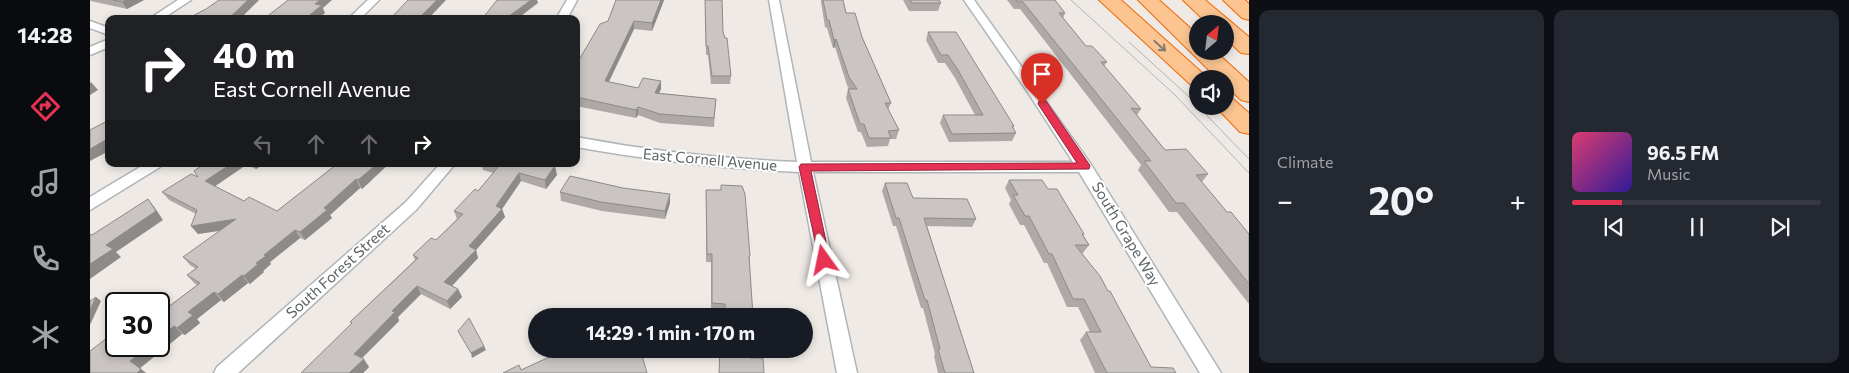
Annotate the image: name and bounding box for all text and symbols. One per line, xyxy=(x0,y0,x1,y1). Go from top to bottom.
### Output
north arrow xyxy=(1189,15,1234,60)
map controls xyxy=(1189,15,1234,115)
text: 14:28 xyxy=(17,21,73,48)
text: 40 m xyxy=(213,32,295,75)
icon: right xyxy=(130,35,195,100)
one-way arrow xyxy=(1154,40,1167,51)
pin xyxy=(1021,53,1063,104)
icon: arrive xyxy=(1028,60,1056,88)
button: sound xyxy=(1189,70,1234,115)
text: East Cornell Avenue xyxy=(213,75,411,102)
icon: directions xyxy=(28,89,63,124)
icon: left xyxy=(249,130,277,158)
icon: ahead xyxy=(302,130,330,158)
icon: ahead xyxy=(355,130,383,158)
icon: right xyxy=(408,130,436,158)
text: 96.5 FM xyxy=(1647,141,1719,164)
street label: East Cornell Avenue xyxy=(642,144,778,174)
text: Climate xyxy=(1277,152,1333,171)
text: Music xyxy=(1647,164,1691,183)
icon: music xyxy=(28,165,63,200)
text: 20° xyxy=(1368,176,1434,223)
street label: South Grape Way xyxy=(1089,178,1165,289)
text: − xyxy=(1277,183,1293,217)
text: + xyxy=(1510,183,1526,217)
icon: previous xyxy=(1600,213,1628,241)
icon: pause xyxy=(1683,213,1711,241)
icon: next xyxy=(1766,213,1794,241)
street label: South Forest Street xyxy=(282,219,393,321)
position arrow xyxy=(797,233,849,285)
icon: phone xyxy=(28,241,63,276)
speed limit sign: 30 xyxy=(105,292,170,357)
icon: climate xyxy=(28,317,63,352)
text: 14:29 · 1 min · 170 m xyxy=(586,321,755,344)

